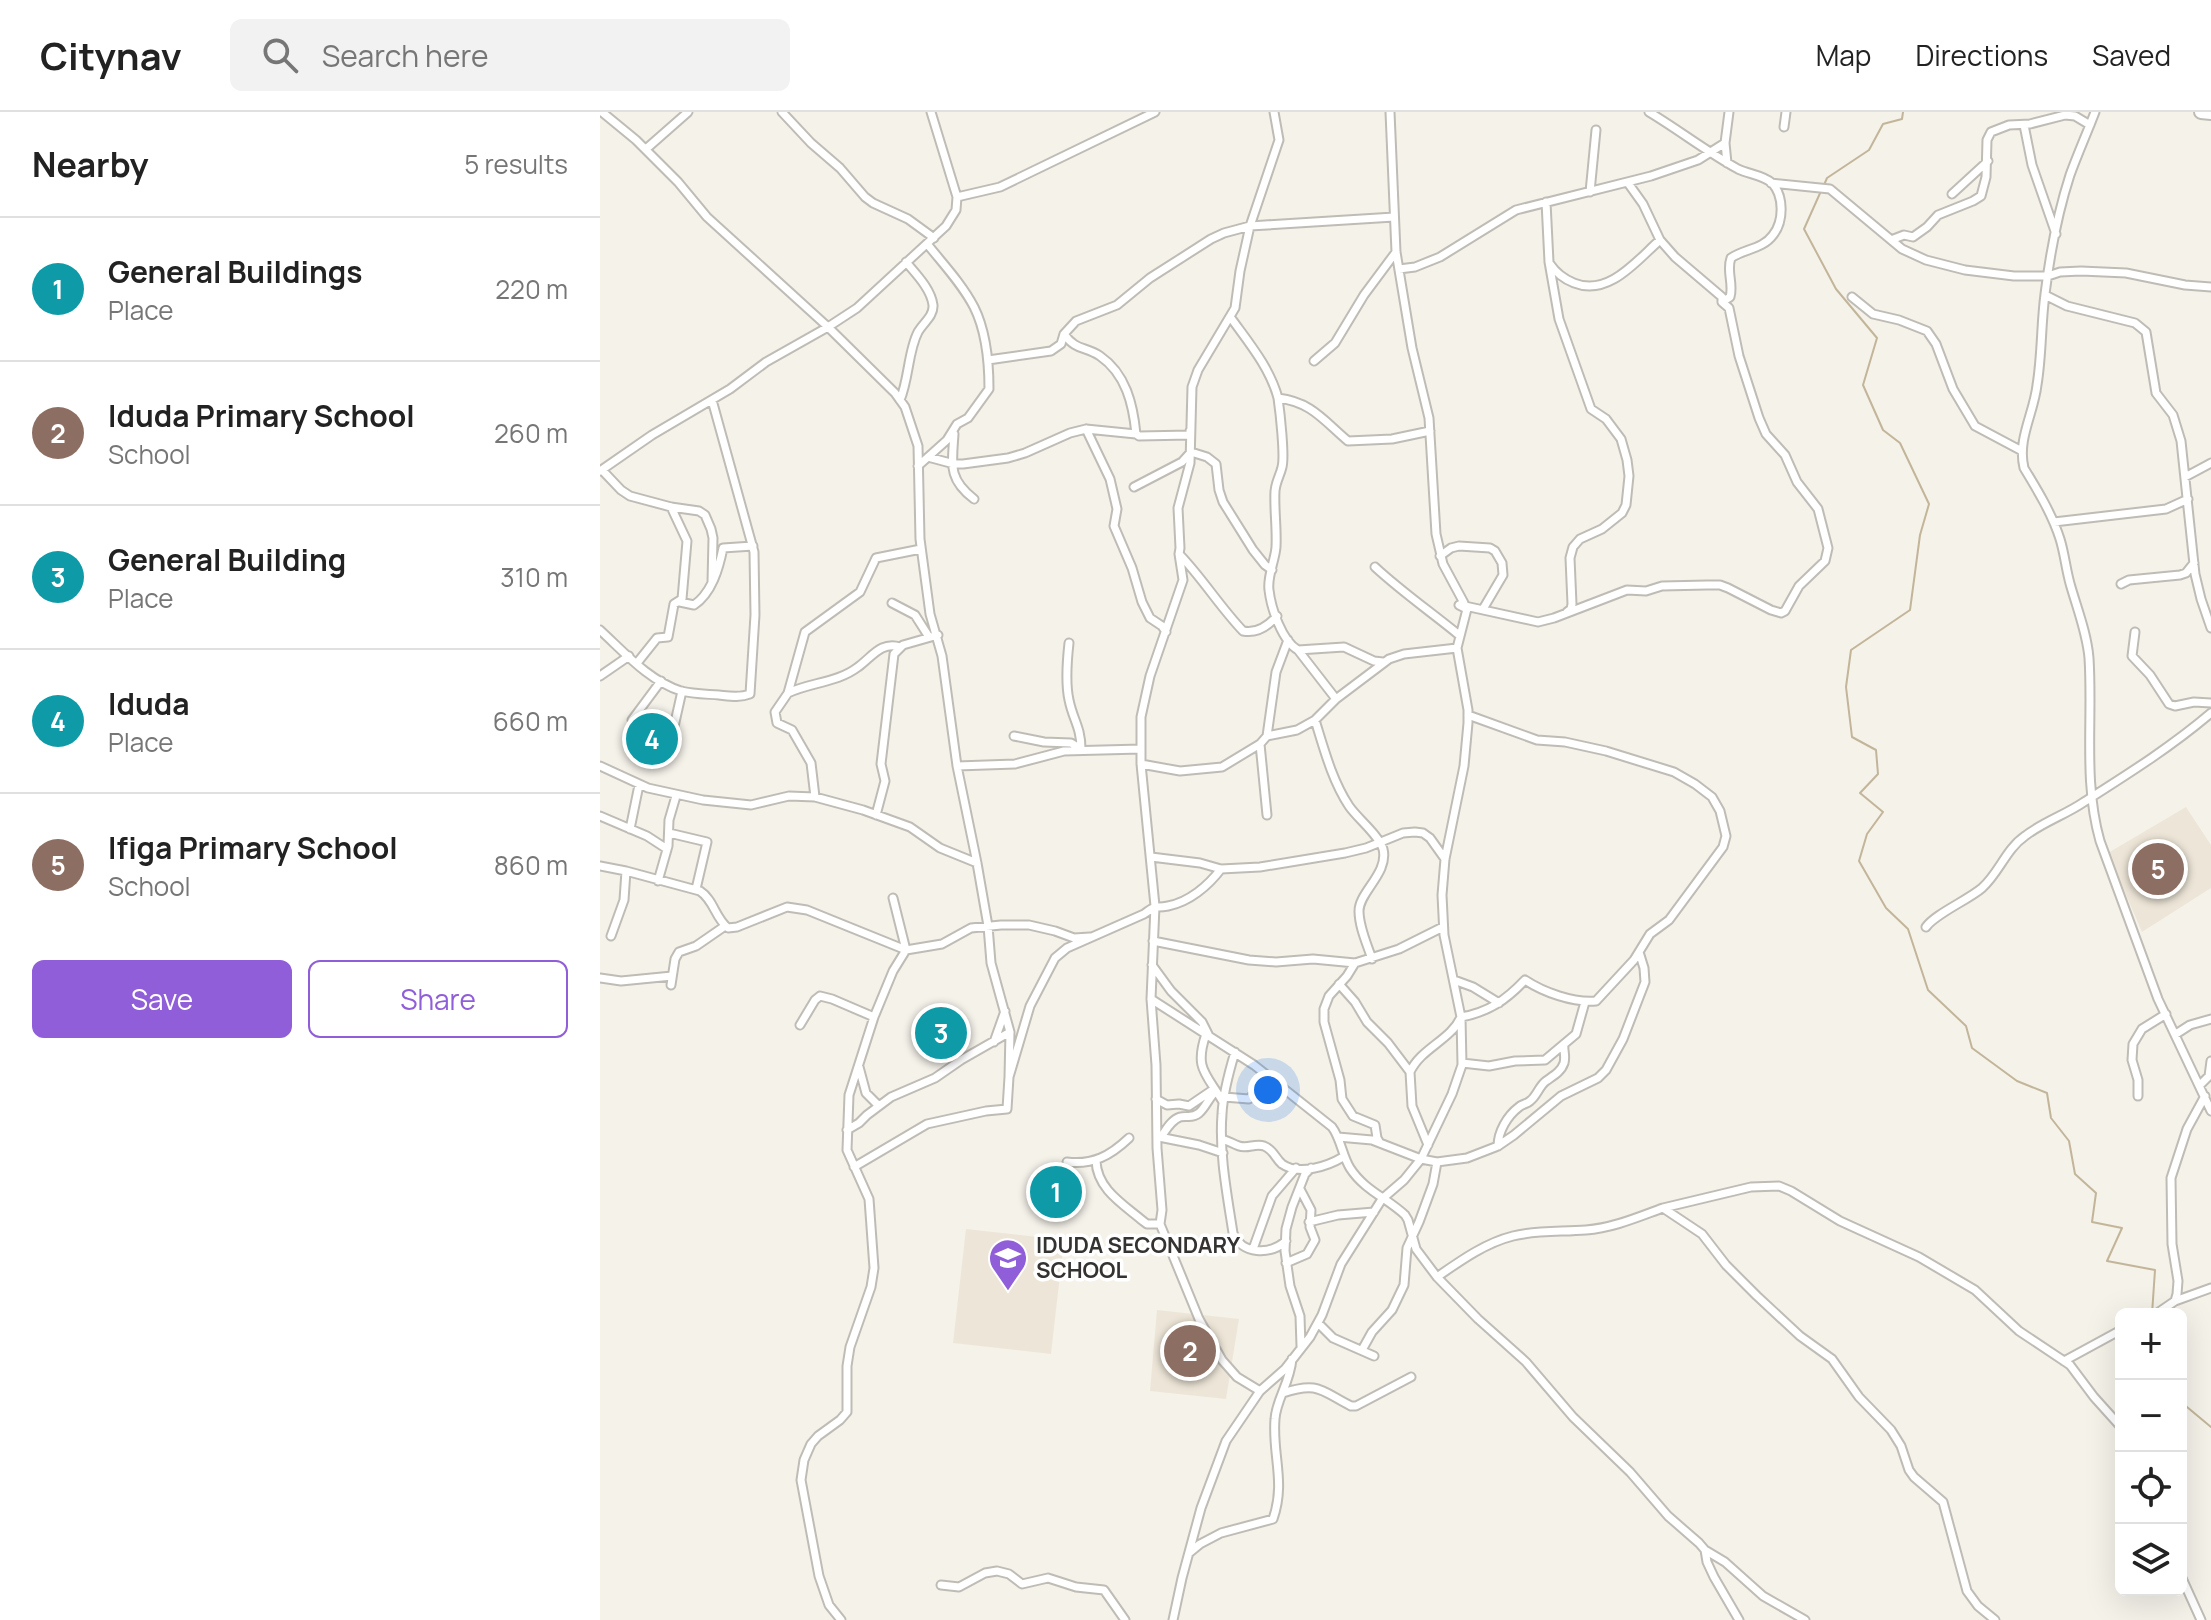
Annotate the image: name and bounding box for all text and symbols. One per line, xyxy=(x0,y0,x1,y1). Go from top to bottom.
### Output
search box xyxy=(230,19,790,91)
text: Citynav xyxy=(40,29,182,81)
icon: search xyxy=(258,33,302,77)
text: Search here xyxy=(322,35,489,76)
text: Map xyxy=(1816,36,1871,74)
text: Directions xyxy=(1915,36,2048,74)
text: Saved xyxy=(2092,36,2171,74)
text: Nearby xyxy=(32,141,148,187)
text: 5 results xyxy=(464,146,568,182)
text: General Buildings xyxy=(108,251,362,292)
text: 1 xyxy=(52,271,64,307)
text: 220 m xyxy=(495,271,568,307)
text: Place xyxy=(108,292,173,328)
text: Iduda Primary School xyxy=(108,395,415,436)
text: 2 xyxy=(50,415,66,451)
text: 260 m xyxy=(494,415,568,451)
text: School xyxy=(108,436,191,472)
text: General Building xyxy=(108,539,346,580)
text: 3 xyxy=(50,559,66,595)
text: 310 m xyxy=(500,559,568,595)
text: Place xyxy=(108,580,173,616)
text: Iduda xyxy=(108,683,189,724)
text: 4 xyxy=(50,703,66,739)
text: 660 m xyxy=(493,703,568,739)
pin: 4 xyxy=(626,709,678,769)
text: Place xyxy=(108,724,173,760)
text: Ifiga Primary School xyxy=(108,827,398,868)
pin: 5 xyxy=(2132,839,2184,899)
text: 5 xyxy=(50,847,66,883)
text: 860 m xyxy=(494,847,568,883)
text: School xyxy=(108,868,191,904)
button: Save xyxy=(32,960,292,1038)
button: Share xyxy=(308,960,568,1038)
pin: 3 xyxy=(915,1003,967,1063)
your location xyxy=(1248,1070,1288,1110)
pin: 1 xyxy=(1030,1162,1082,1222)
place label: IDUDA SECONDARY SCHOOL xyxy=(1036,1230,1241,1285)
school or university icon: IDUDA SECONDARY SCHOOL xyxy=(987,1237,1029,1292)
map controls xyxy=(2115,1308,2187,1596)
button: + xyxy=(2115,1308,2187,1380)
pin: 2 xyxy=(1164,1321,1216,1381)
button: − xyxy=(2115,1380,2187,1452)
button: locate xyxy=(2115,1452,2187,1524)
button: layers xyxy=(2115,1524,2187,1596)

